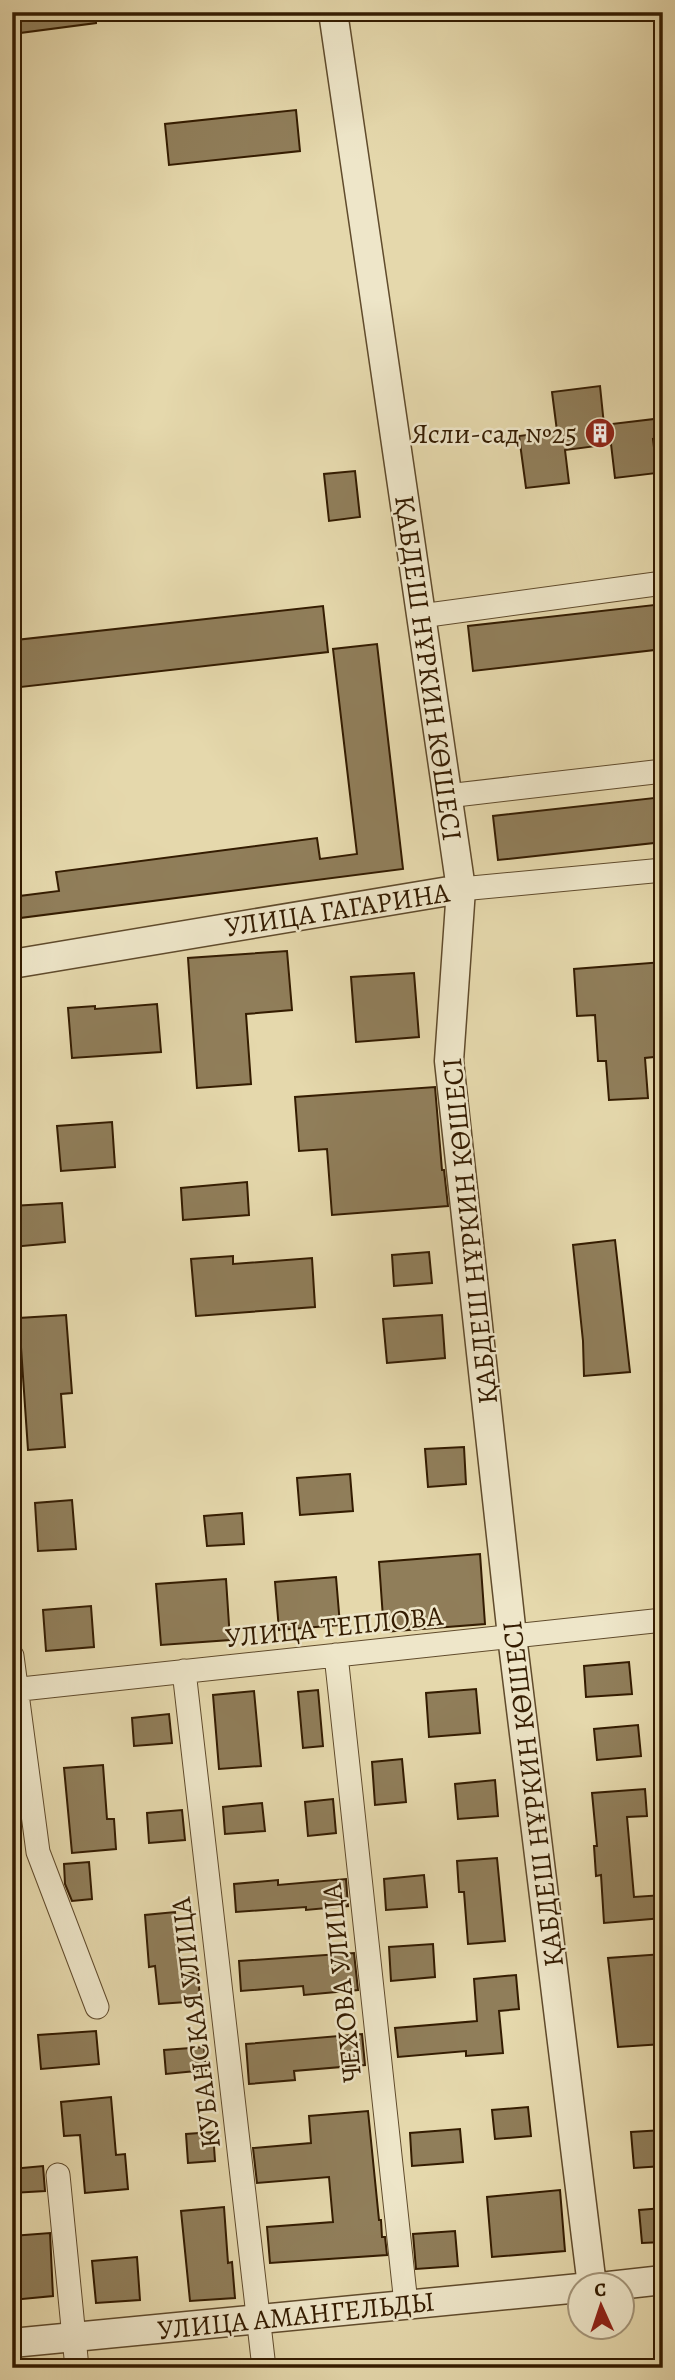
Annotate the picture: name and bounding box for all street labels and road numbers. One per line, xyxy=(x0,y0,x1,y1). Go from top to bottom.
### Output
street label: ҚАБДЕШ НҰРКИН КӨШЕСІ xyxy=(385,493,471,843)
street label: УЛИЦА ГАГАРИНА xyxy=(222,873,453,947)
street label: ҚАБДЕШ НҰРКИН КӨШЕСІ xyxy=(433,1056,507,1406)
street label: УЛИЦА ТЕПЛОВА xyxy=(223,1597,445,1657)
street label: ҚАБДЕШ НҰРКИН КӨШЕСІ xyxy=(493,1619,573,1969)
street label: ЧЕХОВА УЛИЦА xyxy=(313,1881,371,2084)
street label: КУБАНСКАЯ УЛИЦА xyxy=(162,1894,230,2151)
street label: УЛИЦА АМАНГЕЛЬДЫ xyxy=(156,2283,437,2349)

